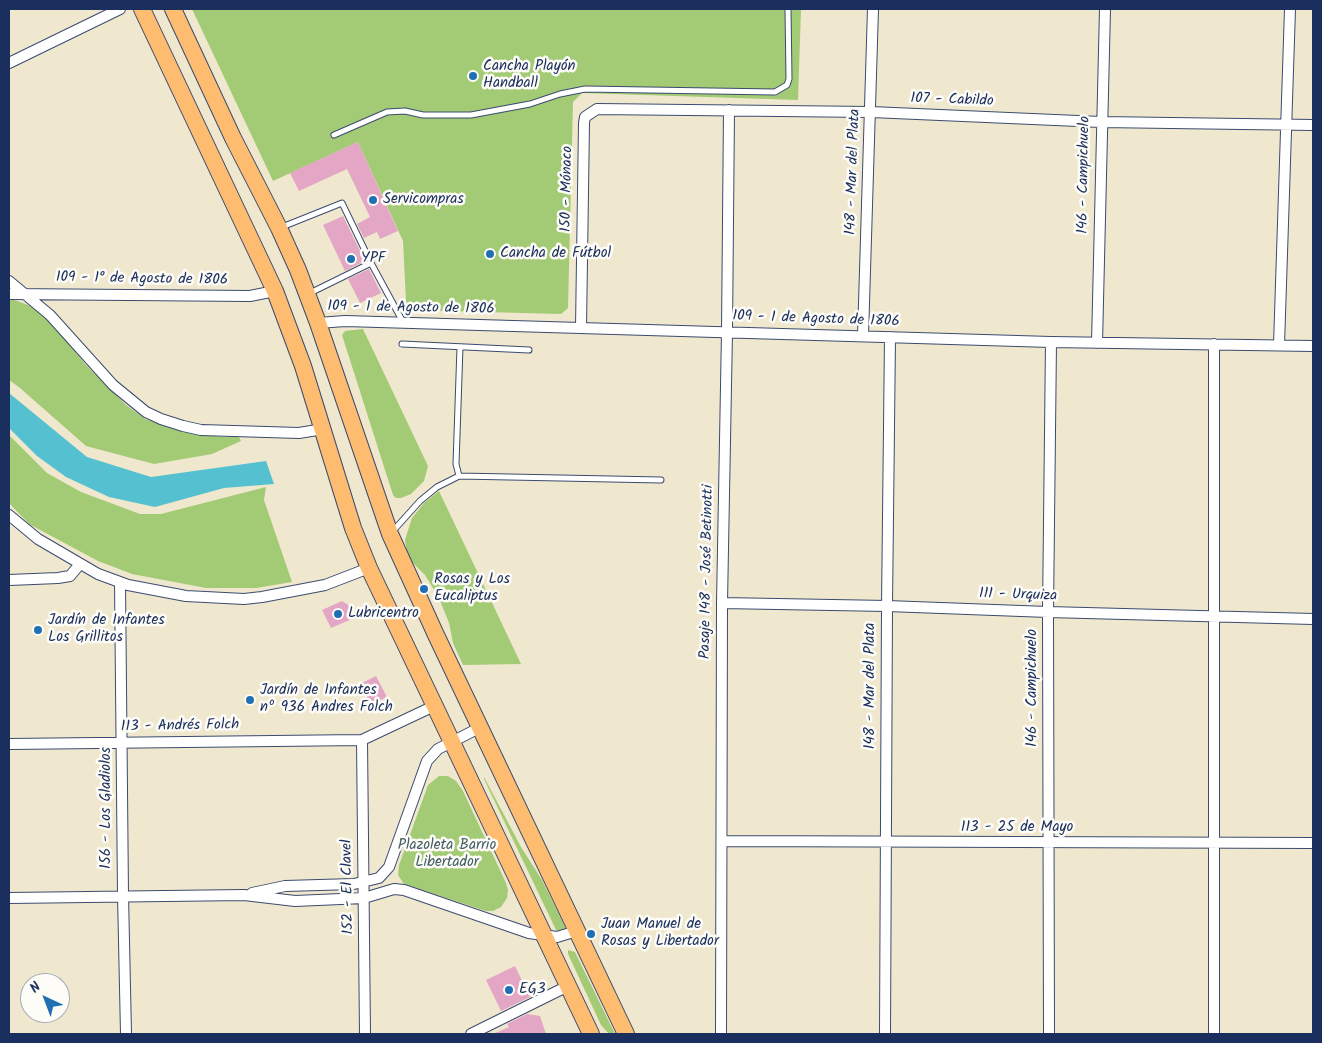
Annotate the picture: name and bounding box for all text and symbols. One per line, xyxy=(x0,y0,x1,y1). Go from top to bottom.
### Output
place label: Cancha Playón Handball xyxy=(483,58,575,93)
marker: Cancha Playón Handball xyxy=(467,70,479,82)
street label: 107 - Cabildo xyxy=(910,91,994,111)
street label: 148 - Mar del Plata xyxy=(843,109,865,235)
street label: 146 - Campichuelo xyxy=(1075,116,1095,234)
street label: 150 - Mónaco xyxy=(558,146,578,232)
place label: Servicompras xyxy=(383,191,464,209)
marker: Servicompras xyxy=(367,194,379,206)
place label: Cancha de Fútbol xyxy=(500,245,611,263)
marker: Cancha de Fútbol xyxy=(484,248,496,260)
place label: YPF xyxy=(361,250,386,268)
marker: YPF xyxy=(345,253,357,265)
street label: 109 - 1° de Agosto de 1806 xyxy=(56,269,228,291)
street label: 109 - 1 de Agosto de 1806 xyxy=(327,299,495,319)
street label: 109 - 1 de Agosto de 1806 xyxy=(732,308,900,332)
street label: Pasaje 148 - José Betinotti xyxy=(697,485,719,659)
place label: Rosas y Los Eucaliptus xyxy=(434,571,510,606)
marker: Rosas y Los Eucaliptus xyxy=(418,583,430,595)
street label: 111 - Urquiza xyxy=(978,586,1058,606)
place label: Lubricentro xyxy=(348,605,419,623)
marker: Lubricentro xyxy=(332,608,344,620)
place label: Jardín de Infantes Los Grillitos xyxy=(48,612,165,647)
street label: 148 - Mar del Plata xyxy=(862,623,880,749)
marker: Jardín de Infantes Los Grillitos xyxy=(32,624,44,636)
street label: 146 - Campichuelo xyxy=(1024,629,1042,747)
place label: Jardín de Infantes nº 936 Andres Folch xyxy=(260,682,393,717)
marker: Jardín de Infantes nº 936 Andres Folch xyxy=(244,694,256,706)
street label: 113 - Andrés Folch xyxy=(121,717,239,737)
street label: 156 - Los Gladiolos xyxy=(98,747,116,869)
street label: 113 - 25 de Mayo xyxy=(961,819,1073,837)
park label: Plazoleta Barrio Libertador xyxy=(398,837,496,872)
street label: 152 - El Clavel xyxy=(339,839,359,935)
place label: Juan Manuel de Rosas y Libertador xyxy=(601,916,719,951)
marker: Juan Manuel de Rosas y Libertador xyxy=(585,928,597,940)
north arrow xyxy=(20,973,70,1023)
text: N xyxy=(25,977,46,999)
place label: EG3 xyxy=(519,981,546,999)
marker: EG3 xyxy=(503,984,515,996)

